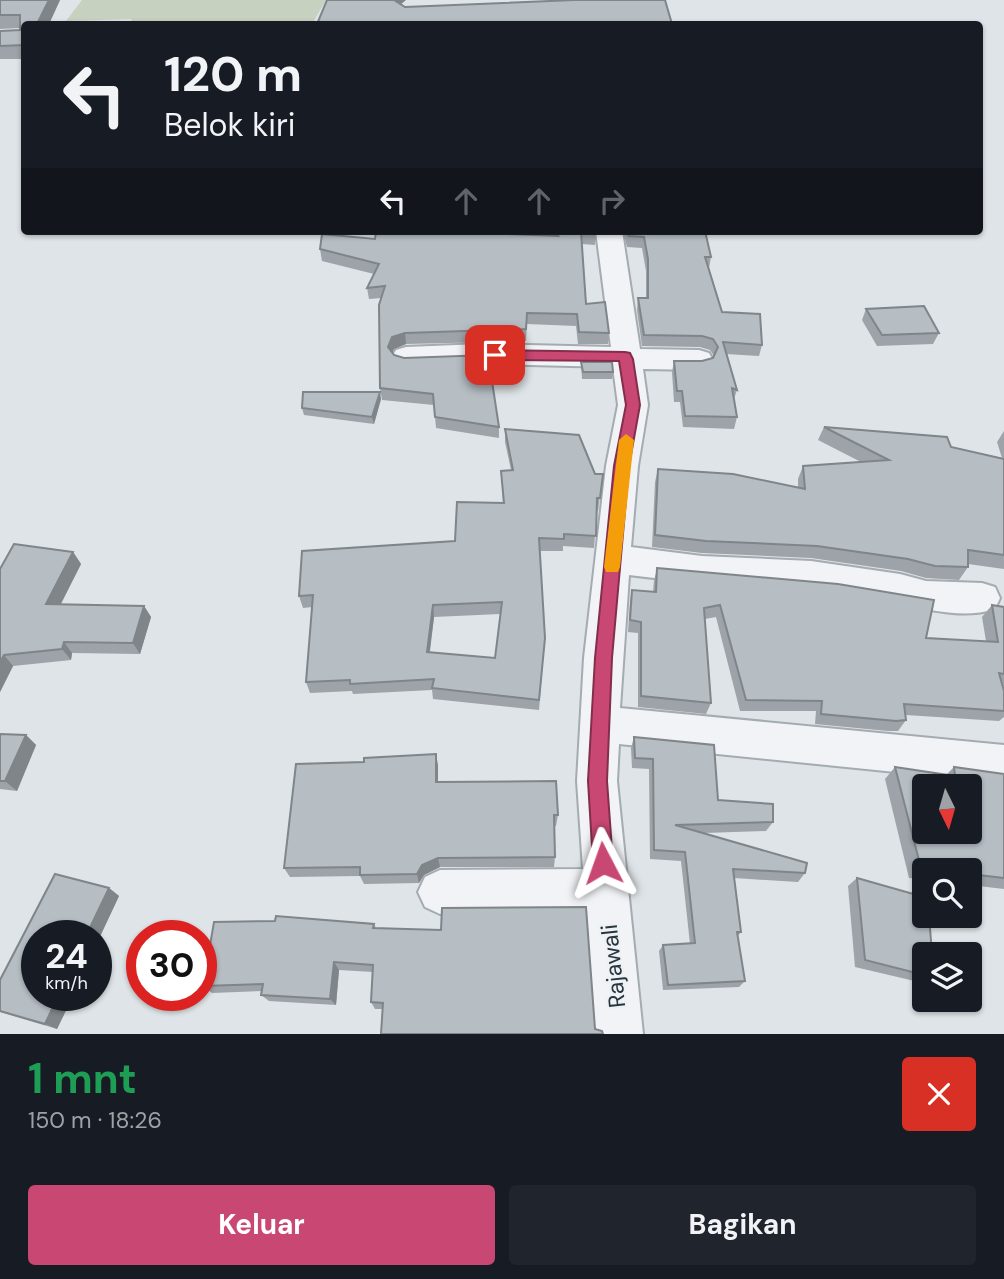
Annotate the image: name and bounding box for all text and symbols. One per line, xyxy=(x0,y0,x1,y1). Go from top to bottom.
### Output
text: 120 m xyxy=(164,42,302,106)
icon: left xyxy=(49,49,140,140)
text: Belok kiri xyxy=(164,104,296,146)
icon: left xyxy=(374,182,412,220)
icon: ahead xyxy=(447,182,485,220)
icon: ahead xyxy=(520,182,558,220)
icon: right xyxy=(593,182,631,220)
pin xyxy=(465,325,525,385)
icon: arrive xyxy=(476,336,514,374)
north arrow xyxy=(912,774,982,844)
map controls xyxy=(912,774,982,1012)
position arrow xyxy=(566,826,640,900)
button: search xyxy=(912,858,982,928)
speed limit sign: 30 xyxy=(126,920,217,1011)
street label: Rajawali xyxy=(594,923,632,1009)
text: 24 xyxy=(45,933,88,979)
button: layers xyxy=(912,942,982,1012)
text: km/h xyxy=(45,971,88,995)
text: 1 mnt xyxy=(28,1051,137,1106)
button: close xyxy=(902,1057,976,1131)
text: 150 m · 18:26 xyxy=(28,1105,162,1135)
button: Keluar xyxy=(28,1185,495,1265)
button: Bagikan xyxy=(509,1185,976,1265)

